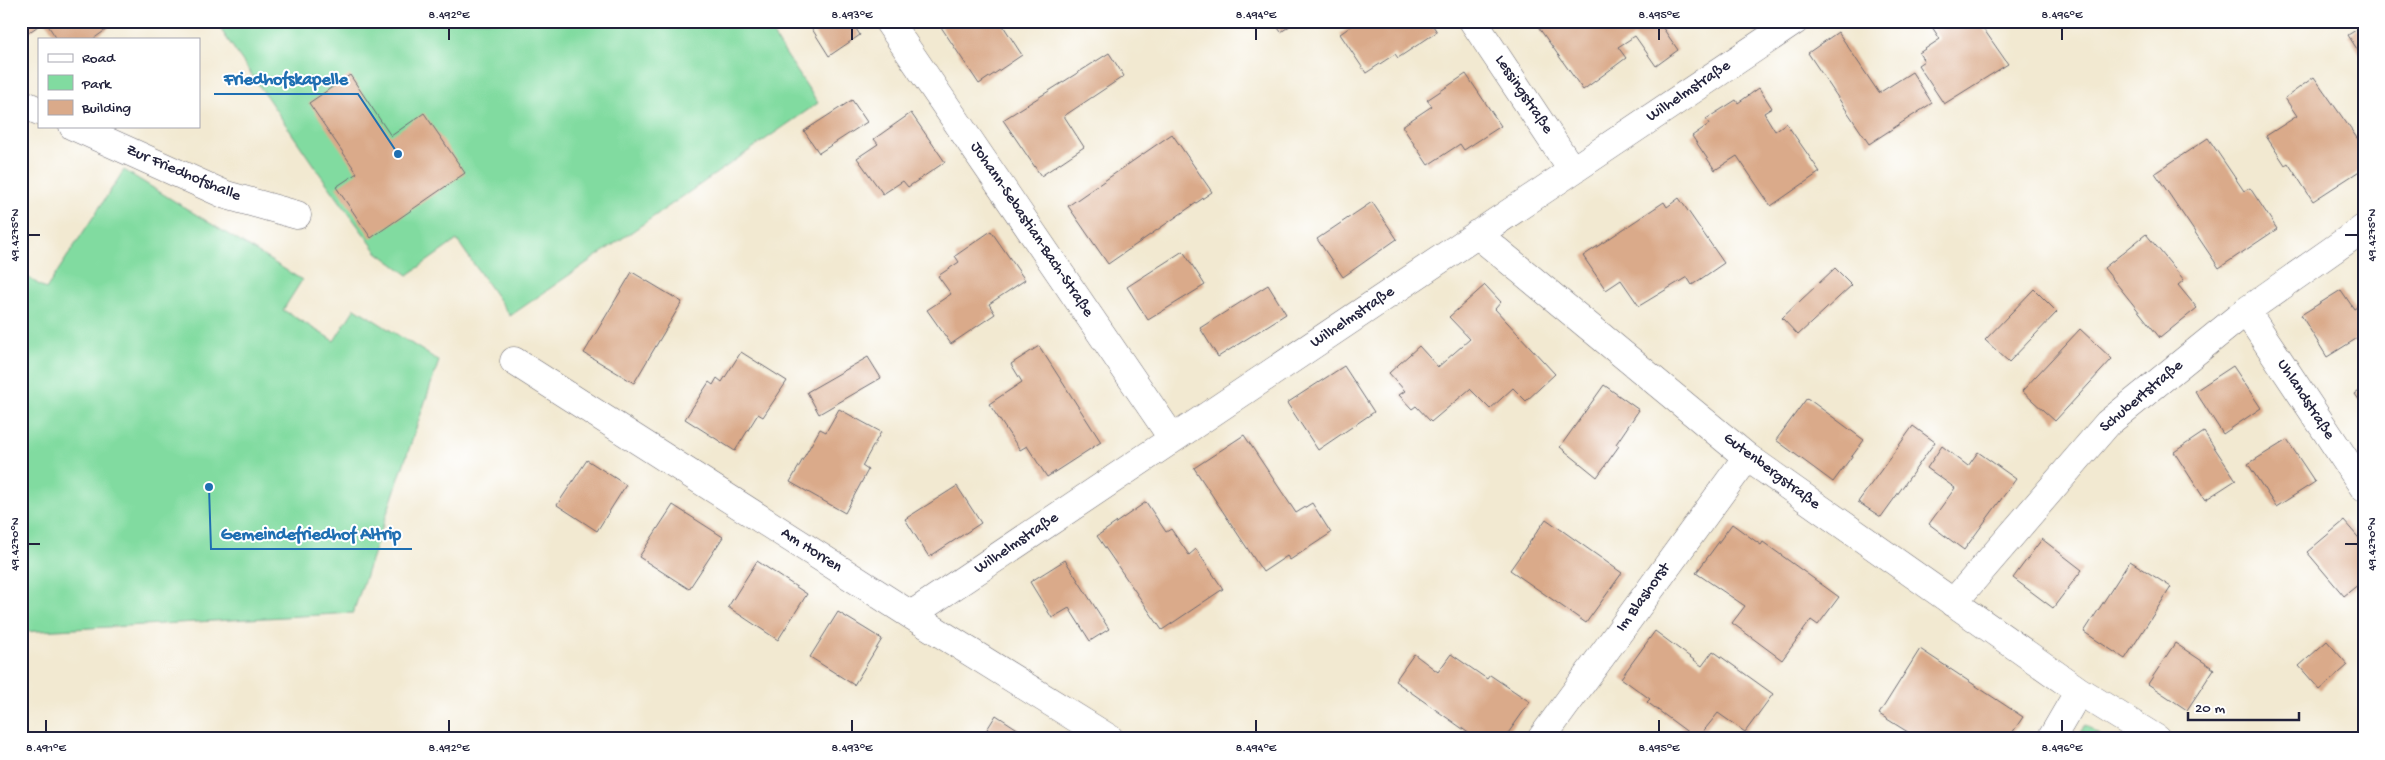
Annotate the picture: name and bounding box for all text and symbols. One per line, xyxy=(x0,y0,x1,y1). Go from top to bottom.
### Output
text: 8.492°E xyxy=(429,9,470,23)
text: 8.493°E xyxy=(831,9,873,23)
text: 8.494°E xyxy=(1236,9,1277,23)
text: 8.495°E xyxy=(1638,9,1680,23)
text: 8.496°E xyxy=(2042,9,2083,23)
legend xyxy=(38,38,200,128)
text: Road xyxy=(82,50,116,68)
street label: Lessingstraße xyxy=(1490,52,1557,139)
street label: Wilhelmstraße xyxy=(1643,57,1735,127)
callout: Friedhofskapelle xyxy=(214,61,358,94)
text: Friedhofskapelle xyxy=(223,70,349,91)
text: Park xyxy=(81,76,112,94)
text: Building xyxy=(81,100,131,118)
street label: Johann-Sebastian-Bach-Straße xyxy=(965,139,1097,322)
street label: Zur Friedhofshalle xyxy=(123,141,244,207)
text: 49.4275°N xyxy=(9,208,23,261)
text: 49.4275°N xyxy=(2366,208,2380,261)
street label: Wilhelmstraße xyxy=(1307,283,1399,353)
street label: Schubertstraße xyxy=(2097,356,2188,437)
street label: Uhlandstraße xyxy=(2272,356,2338,444)
street label: Gutenbergstraße xyxy=(1719,429,1824,515)
street label: Wilhelmstraße xyxy=(971,509,1063,579)
callout: Gemeindefriedhof Altrip xyxy=(211,516,412,549)
text: 49.4270°N xyxy=(9,517,23,571)
text: 49.4270°N xyxy=(2366,517,2380,571)
street label: Am Horren xyxy=(777,524,846,578)
text: Gemeindefriedhof Altrip xyxy=(221,525,401,546)
street label: Im Blashorst xyxy=(1613,559,1676,636)
scale bar xyxy=(2188,690,2299,722)
text: 20 m xyxy=(2195,700,2225,718)
text: 8.491°E xyxy=(26,742,66,756)
text: 8.492°E xyxy=(429,742,470,756)
text: 8.493°E xyxy=(831,742,873,756)
text: 8.494°E xyxy=(1236,742,1277,756)
text: 8.495°E xyxy=(1638,742,1680,756)
text: 8.496°E xyxy=(2042,742,2083,756)

